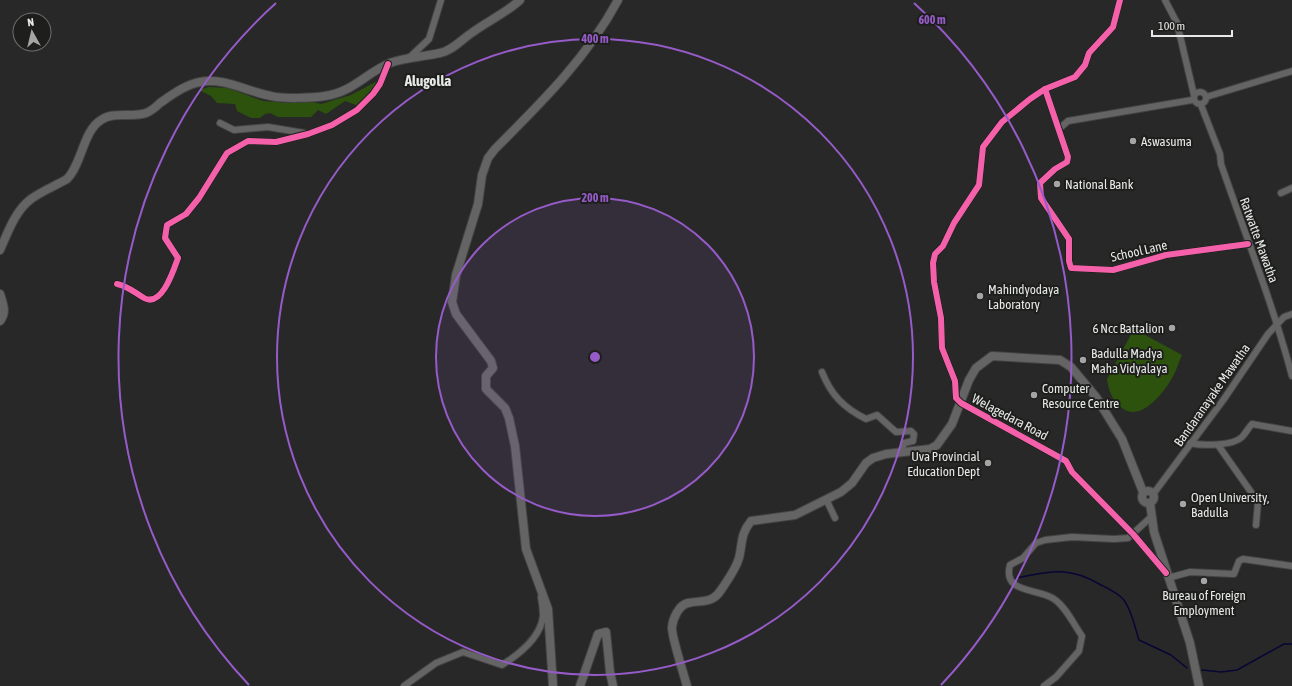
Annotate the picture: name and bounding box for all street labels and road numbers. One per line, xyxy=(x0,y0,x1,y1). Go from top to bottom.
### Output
street label: Ratwatte Mawatha xyxy=(1237,195,1281,285)
street label: School Lane xyxy=(1109,237,1169,265)
street label: Bandaranayake Mawatha xyxy=(1171,341,1253,449)
street label: Welagedara Road xyxy=(969,391,1051,443)

